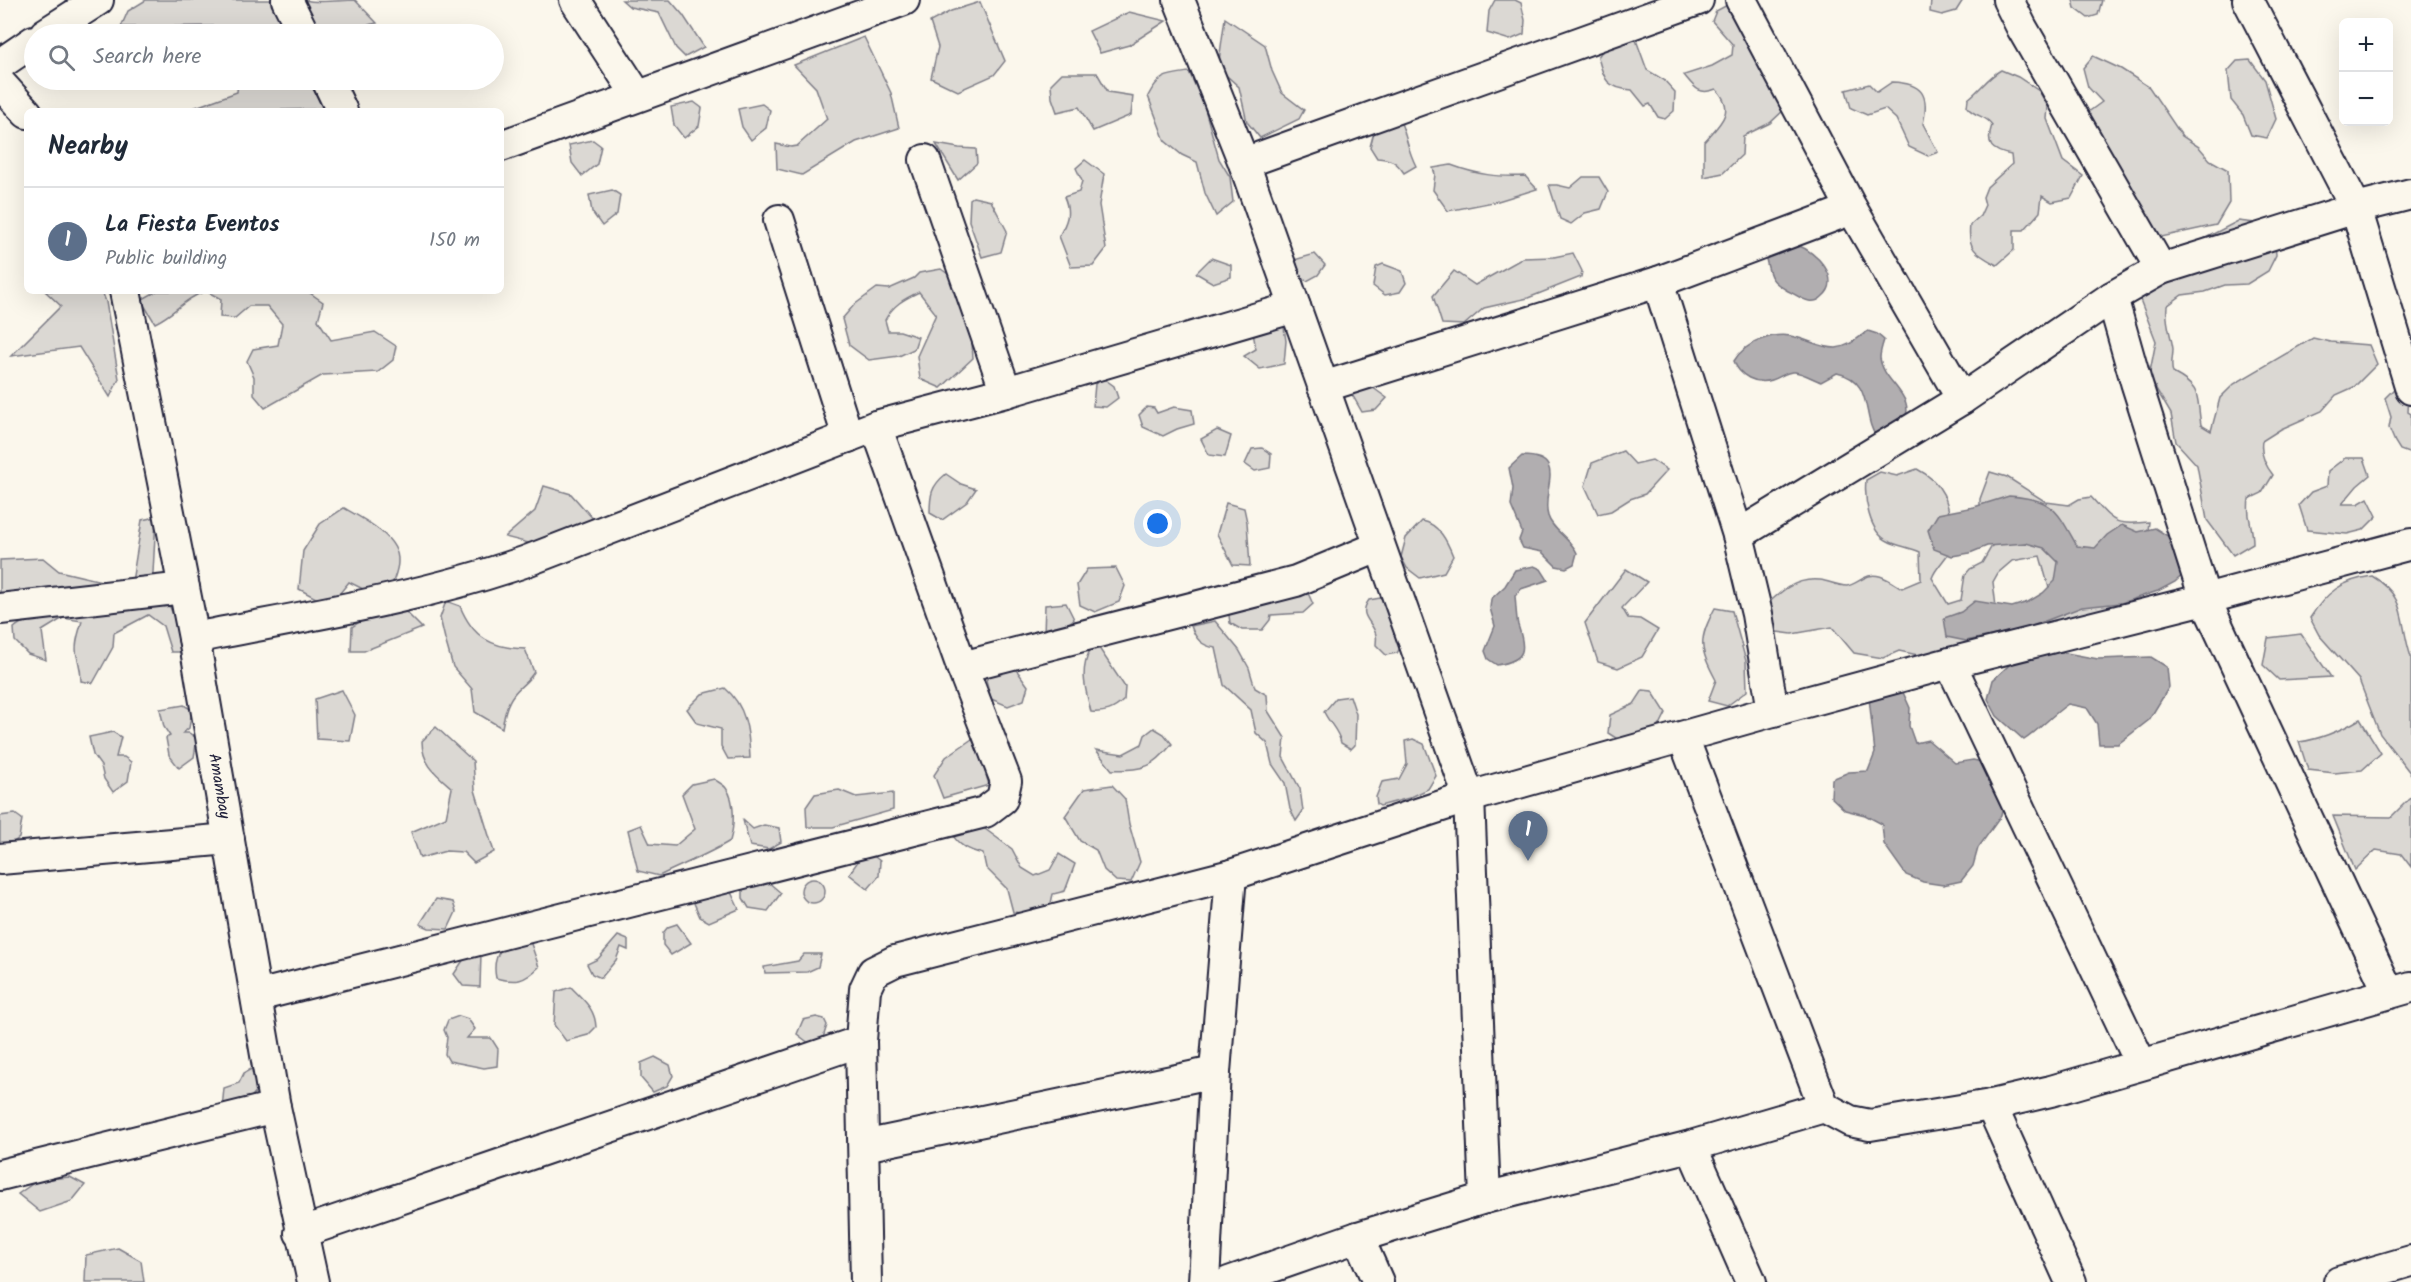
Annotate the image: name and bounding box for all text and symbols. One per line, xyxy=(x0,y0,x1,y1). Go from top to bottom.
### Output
map controls xyxy=(2339,18,2393,126)
button: + xyxy=(2339,18,2393,72)
search box xyxy=(24,24,504,90)
text: Search here xyxy=(93,40,201,75)
icon: search xyxy=(45,41,78,74)
button: − xyxy=(2339,72,2393,126)
text: Nearby xyxy=(48,126,128,168)
text: La Fiesta Eventos xyxy=(105,208,280,243)
text: 1 xyxy=(64,225,71,257)
text: 150 m xyxy=(429,225,480,257)
text: Public building xyxy=(105,243,227,275)
your location xyxy=(1143,509,1172,538)
street label: Amambay xyxy=(202,751,238,821)
pin: 1 xyxy=(1508,812,1547,861)

